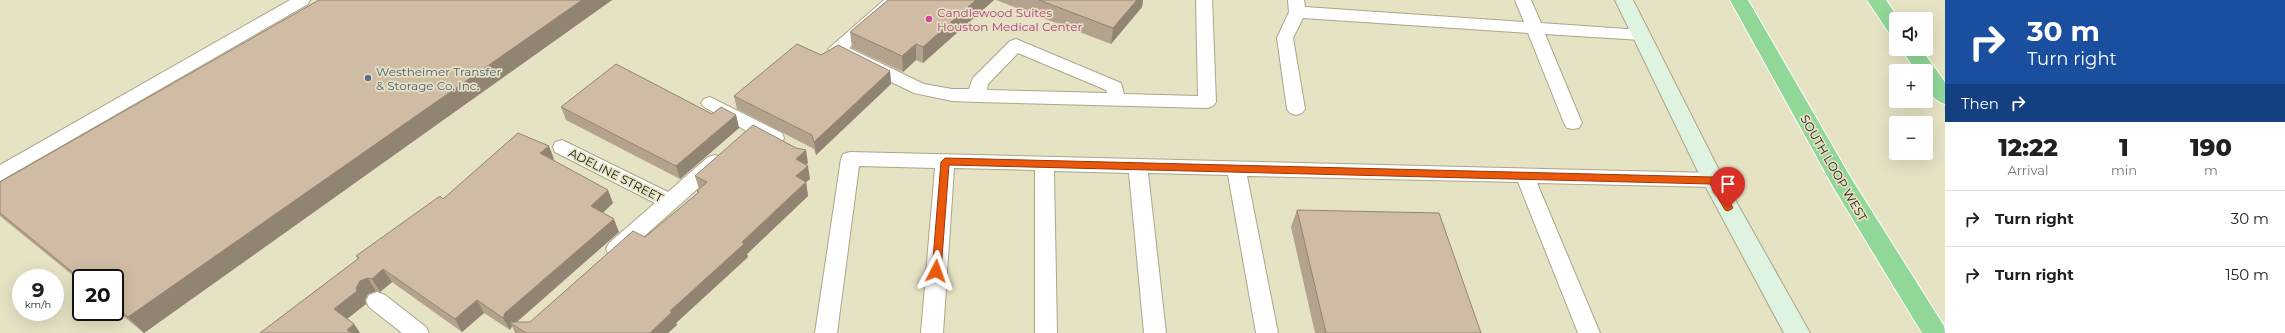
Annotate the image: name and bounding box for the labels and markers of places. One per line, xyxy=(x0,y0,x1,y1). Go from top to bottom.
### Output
place label: Candlewood Suites Houston Medical Center xyxy=(937,5,1082,34)
marker: Candlewood Suites Houston Medical Center xyxy=(924,14,934,24)
place label: Westheimer Transfer & Storage Co. Inc. xyxy=(376,64,501,93)
marker: Westheimer Transfer & Storage Co. Inc. xyxy=(363,73,373,83)
pin xyxy=(1711,167,1745,208)

